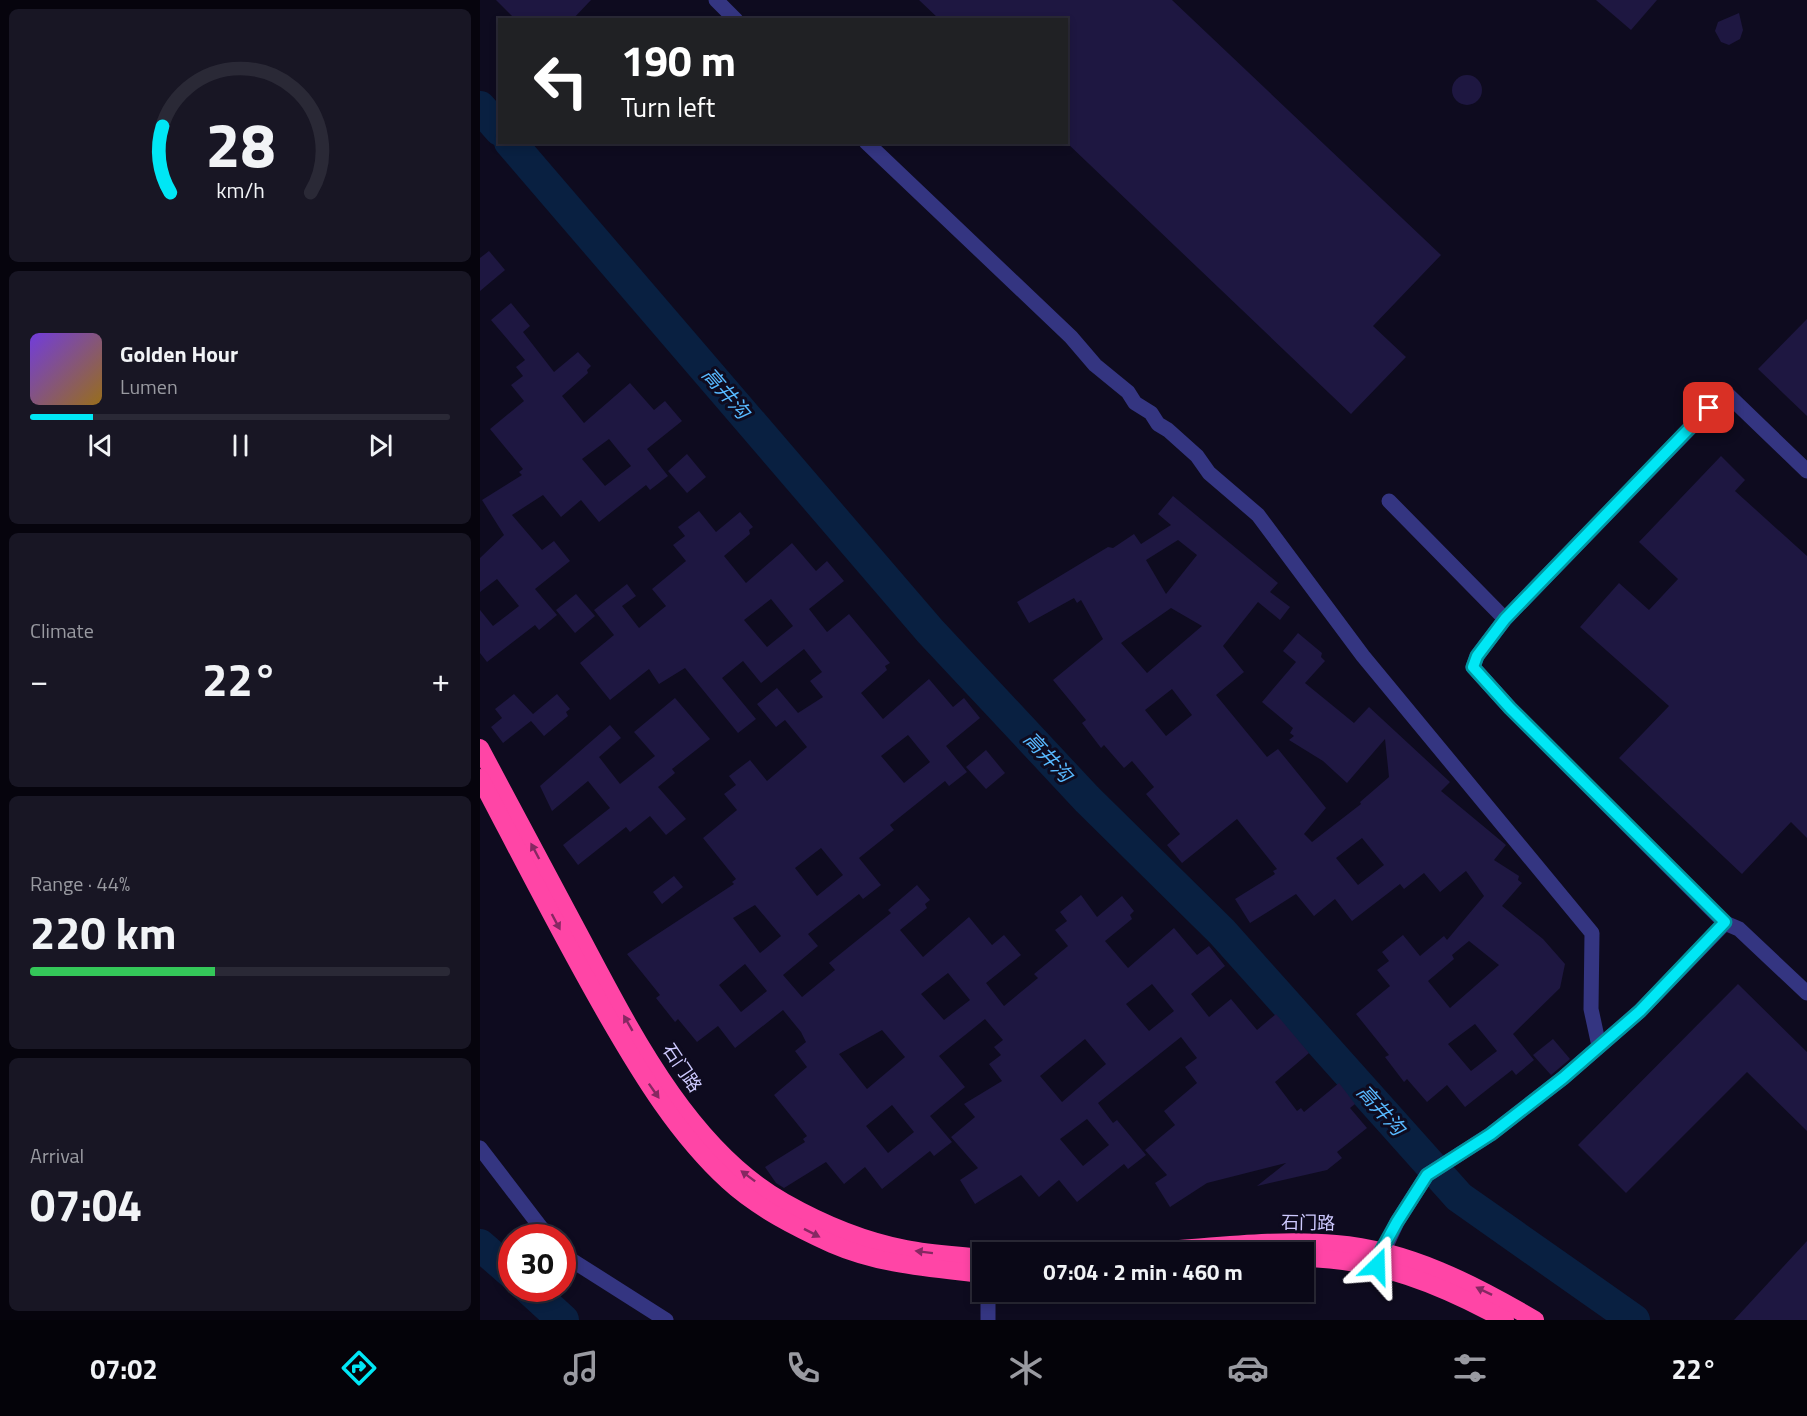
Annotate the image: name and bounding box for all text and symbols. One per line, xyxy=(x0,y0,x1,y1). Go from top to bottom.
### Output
text: 190 m xyxy=(621,28,736,92)
icon: left xyxy=(522,42,600,120)
text: Turn left xyxy=(621,86,715,127)
text: 28 xyxy=(205,96,275,191)
text: km/h xyxy=(216,174,264,206)
text: Golden Hour xyxy=(120,337,238,371)
water label: 高井沟 xyxy=(695,360,759,427)
text: Lumen xyxy=(120,371,178,402)
pin xyxy=(1683,382,1734,433)
icon: arrive xyxy=(1692,391,1725,424)
icon: previous xyxy=(84,429,117,462)
icon: pause xyxy=(224,429,257,462)
icon: next xyxy=(364,429,397,462)
text: Climate xyxy=(30,615,94,646)
text: 22° xyxy=(202,645,278,713)
text: − xyxy=(30,655,48,705)
text: + xyxy=(432,655,450,705)
water label: 高井沟 xyxy=(1017,724,1082,791)
one-way arrow xyxy=(530,843,540,860)
text: Range · 44% xyxy=(30,868,130,899)
text: 220 km xyxy=(30,898,176,966)
one-way arrow xyxy=(551,914,561,931)
one-way arrow xyxy=(623,1015,634,1031)
street label: 石门路 xyxy=(656,1038,709,1098)
water label: 高井沟 xyxy=(1350,1077,1414,1144)
one-way arrow xyxy=(648,1083,660,1099)
text: Arrival xyxy=(30,1140,84,1171)
text: 07:04 xyxy=(30,1170,142,1238)
one-way arrow xyxy=(740,1170,755,1182)
street label: 石门路 xyxy=(1281,1209,1335,1236)
speed limit sign: 30 xyxy=(498,1224,576,1302)
one-way arrow xyxy=(803,1228,820,1238)
position arrow xyxy=(1345,1234,1409,1298)
one-way arrow xyxy=(915,1247,934,1256)
text: 07:04 · 2 min · 460 m xyxy=(1043,1255,1243,1289)
one-way arrow xyxy=(1476,1287,1493,1296)
icon: directions xyxy=(338,1347,380,1389)
icon: music xyxy=(560,1347,602,1389)
icon: phone xyxy=(782,1347,824,1389)
icon: climate xyxy=(1005,1347,1047,1389)
icon: car xyxy=(1227,1347,1269,1389)
icon: filters xyxy=(1449,1347,1491,1389)
text: 07:02 xyxy=(90,1348,158,1389)
text: 22° xyxy=(1671,1348,1717,1389)

